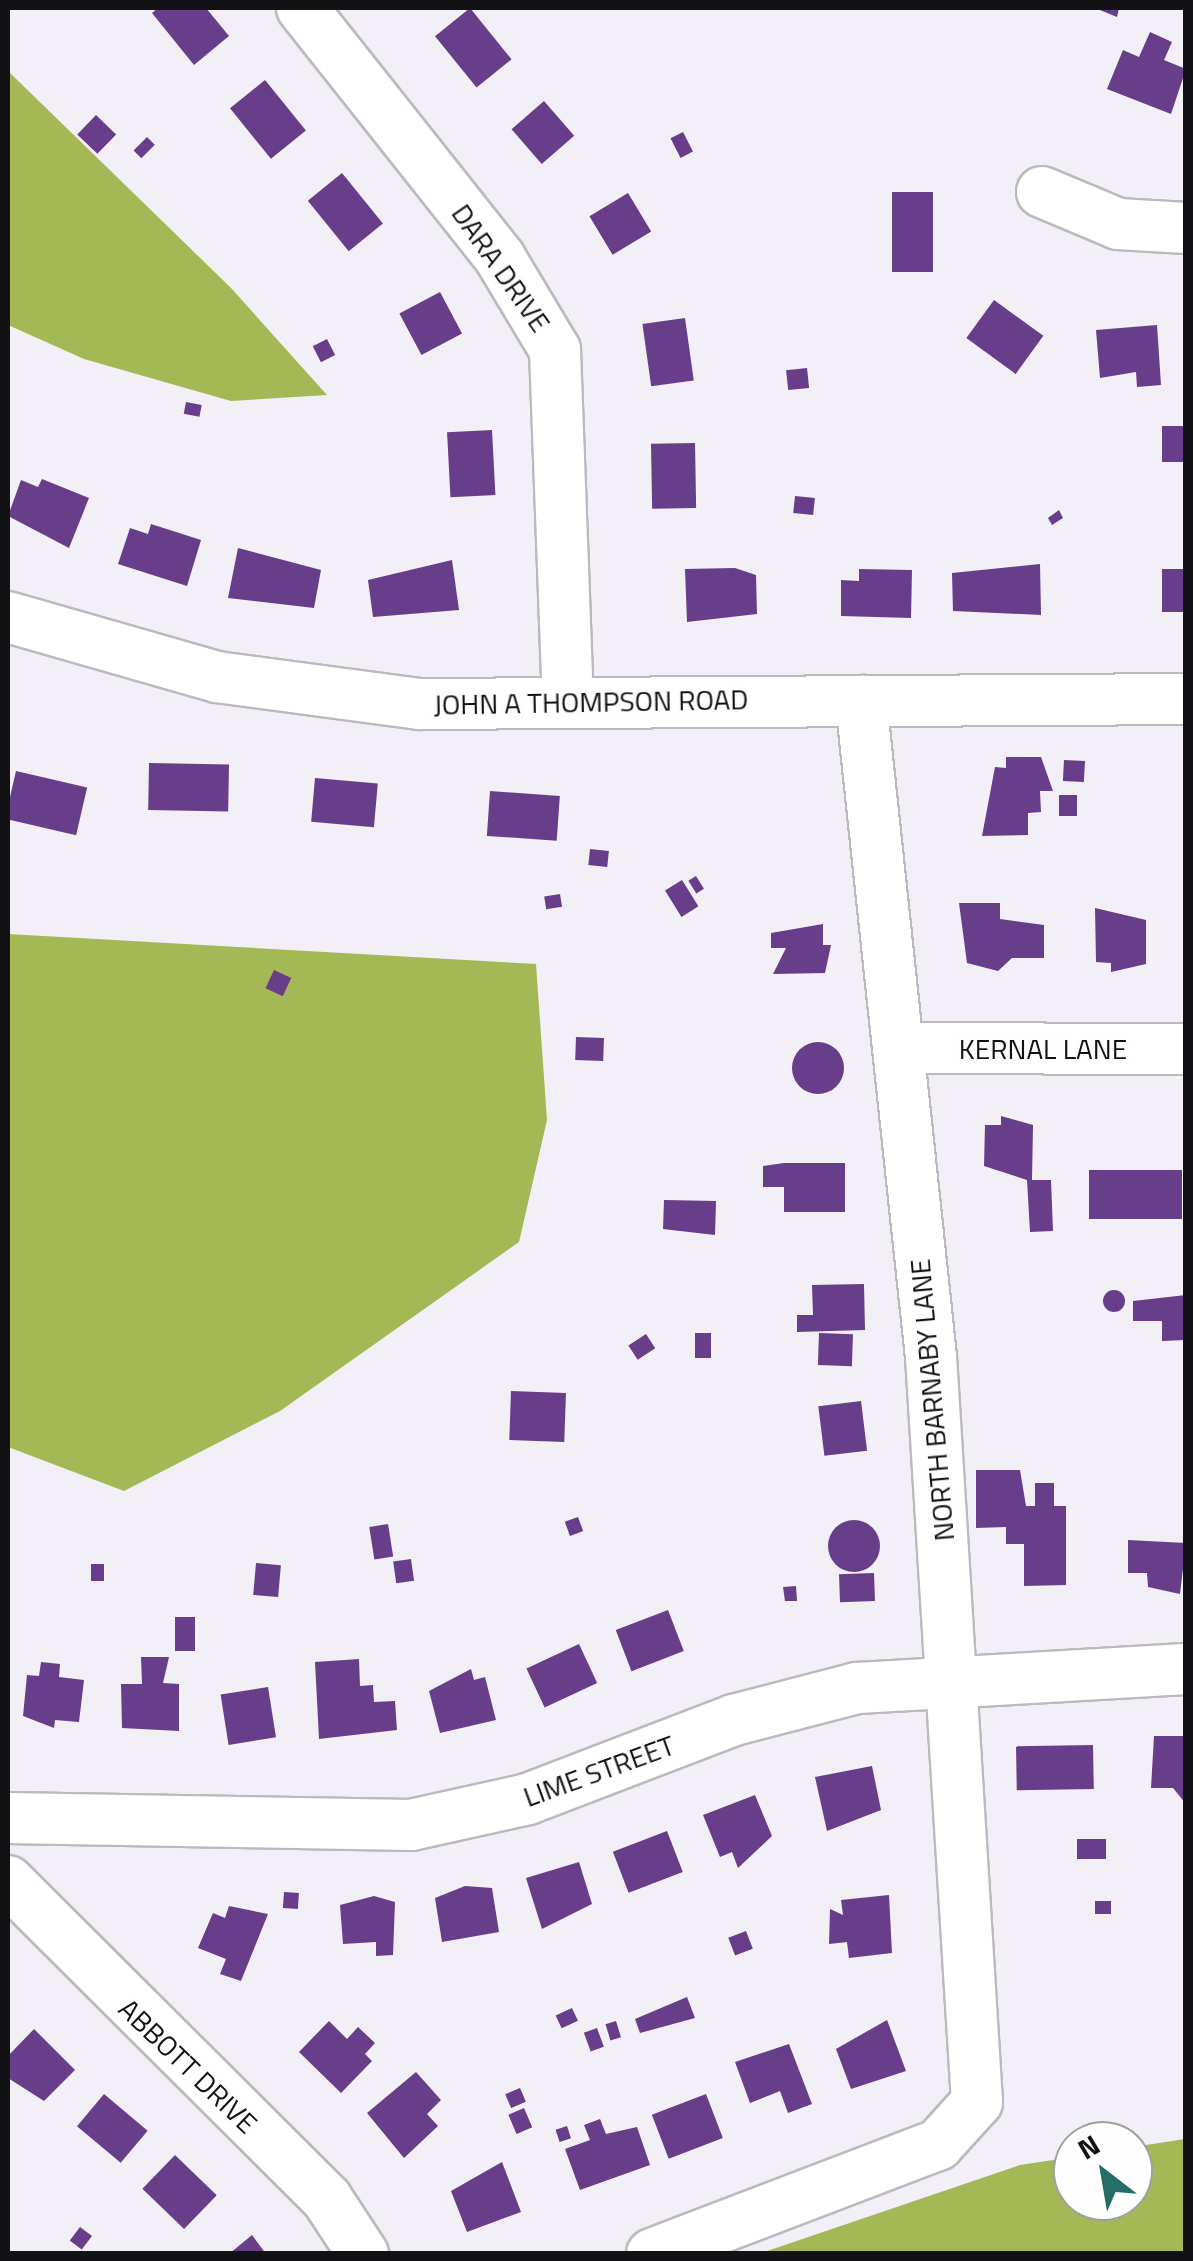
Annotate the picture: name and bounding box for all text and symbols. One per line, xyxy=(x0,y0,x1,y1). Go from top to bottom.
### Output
street label: DARA DRIVE xyxy=(445,198,557,338)
street label: JOHN A THOMPSON ROAD xyxy=(433,682,749,722)
street label: KERNAL LANE xyxy=(959,1032,1127,1066)
street label: NORTH BARNABY LANE xyxy=(903,1258,961,1542)
street label: LIME STREET xyxy=(519,1728,679,1814)
street label: ABBOTT DRIVE xyxy=(112,1992,264,2140)
north arrow xyxy=(1053,2121,1153,2221)
text: N xyxy=(1069,2123,1108,2170)

